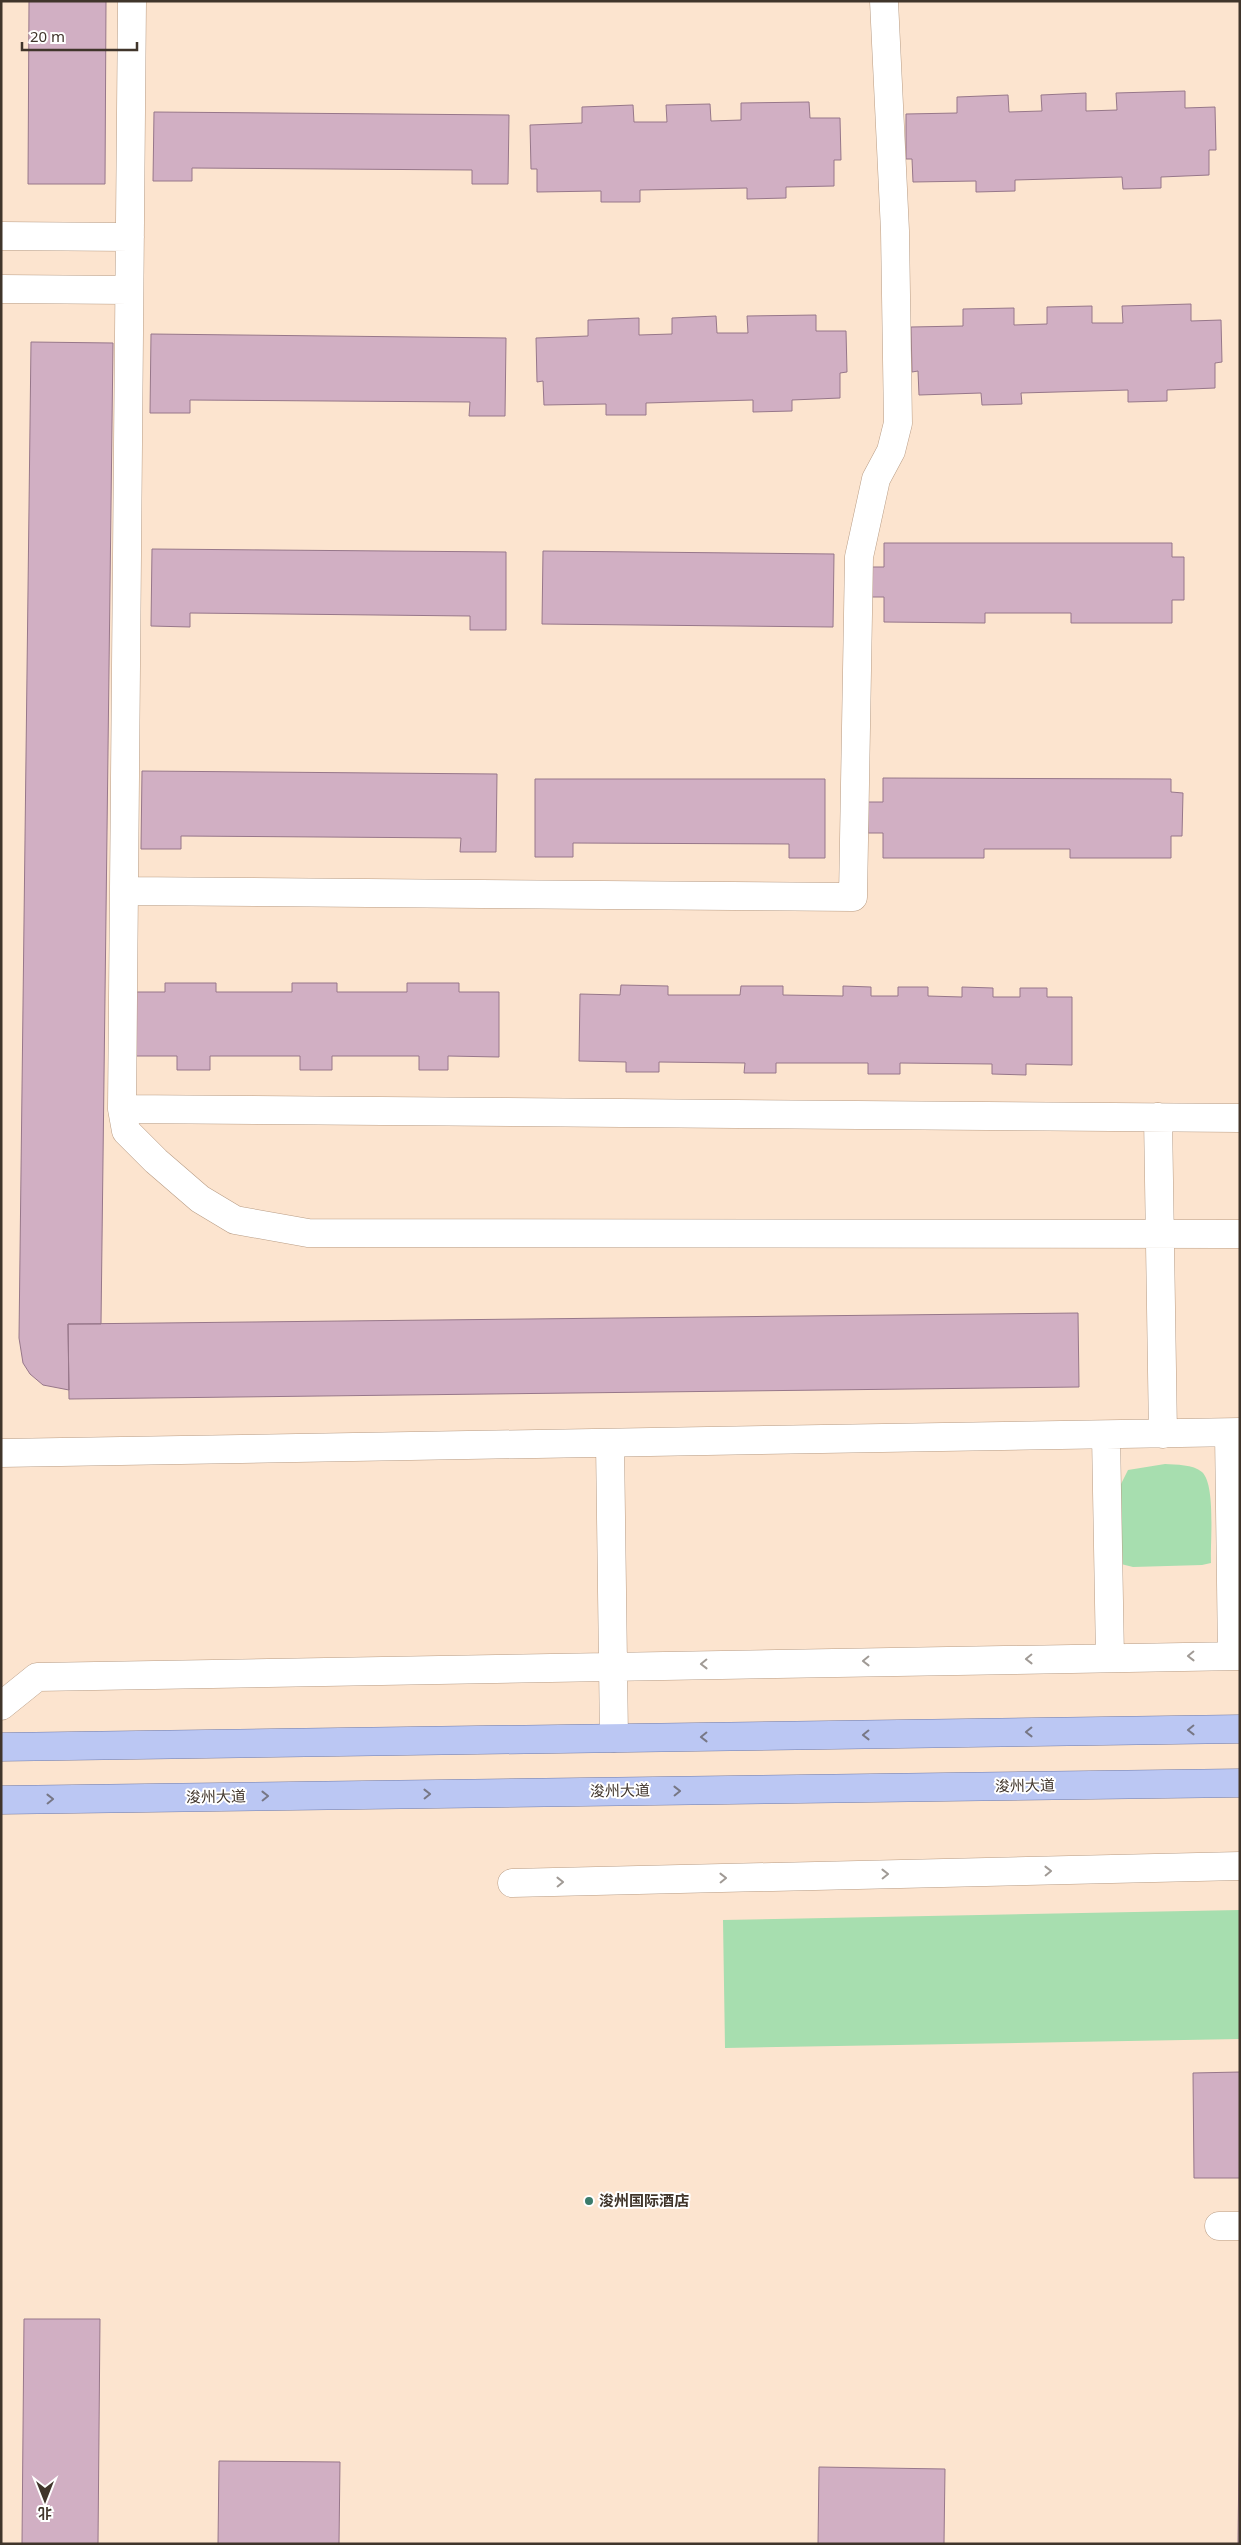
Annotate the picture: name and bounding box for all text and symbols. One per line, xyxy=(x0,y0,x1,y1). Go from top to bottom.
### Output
scale bar xyxy=(22,20,138,52)
text: 20 m xyxy=(30,26,65,46)
one-way arrow xyxy=(1187,1651,1195,1662)
one-way arrow xyxy=(1024,1654,1032,1664)
one-way arrow xyxy=(862,1656,870,1667)
one-way arrow xyxy=(699,1659,707,1669)
one-way arrow xyxy=(1187,1725,1194,1735)
one-way arrow xyxy=(1024,1727,1032,1738)
one-way arrow xyxy=(862,1730,870,1740)
one-way arrow xyxy=(699,1732,707,1742)
street label: 浚州大道 xyxy=(995,1774,1055,1796)
street label: 浚州大道 xyxy=(590,1779,650,1801)
street label: 浚州大道 xyxy=(186,1785,246,1807)
one-way arrow xyxy=(674,1785,682,1796)
one-way arrow xyxy=(424,1789,432,1799)
one-way arrow xyxy=(262,1791,269,1801)
one-way arrow xyxy=(46,1794,54,1804)
one-way arrow xyxy=(1044,1865,1052,1876)
one-way arrow xyxy=(882,1869,890,1880)
one-way arrow xyxy=(719,1873,727,1884)
one-way arrow xyxy=(557,1877,565,1887)
place label: 浚州国际酒店 xyxy=(599,2190,689,2210)
marker: 浚州国际酒店 xyxy=(583,2195,595,2207)
north arrow xyxy=(20,2475,70,2525)
text: 北 xyxy=(38,2504,52,2523)

